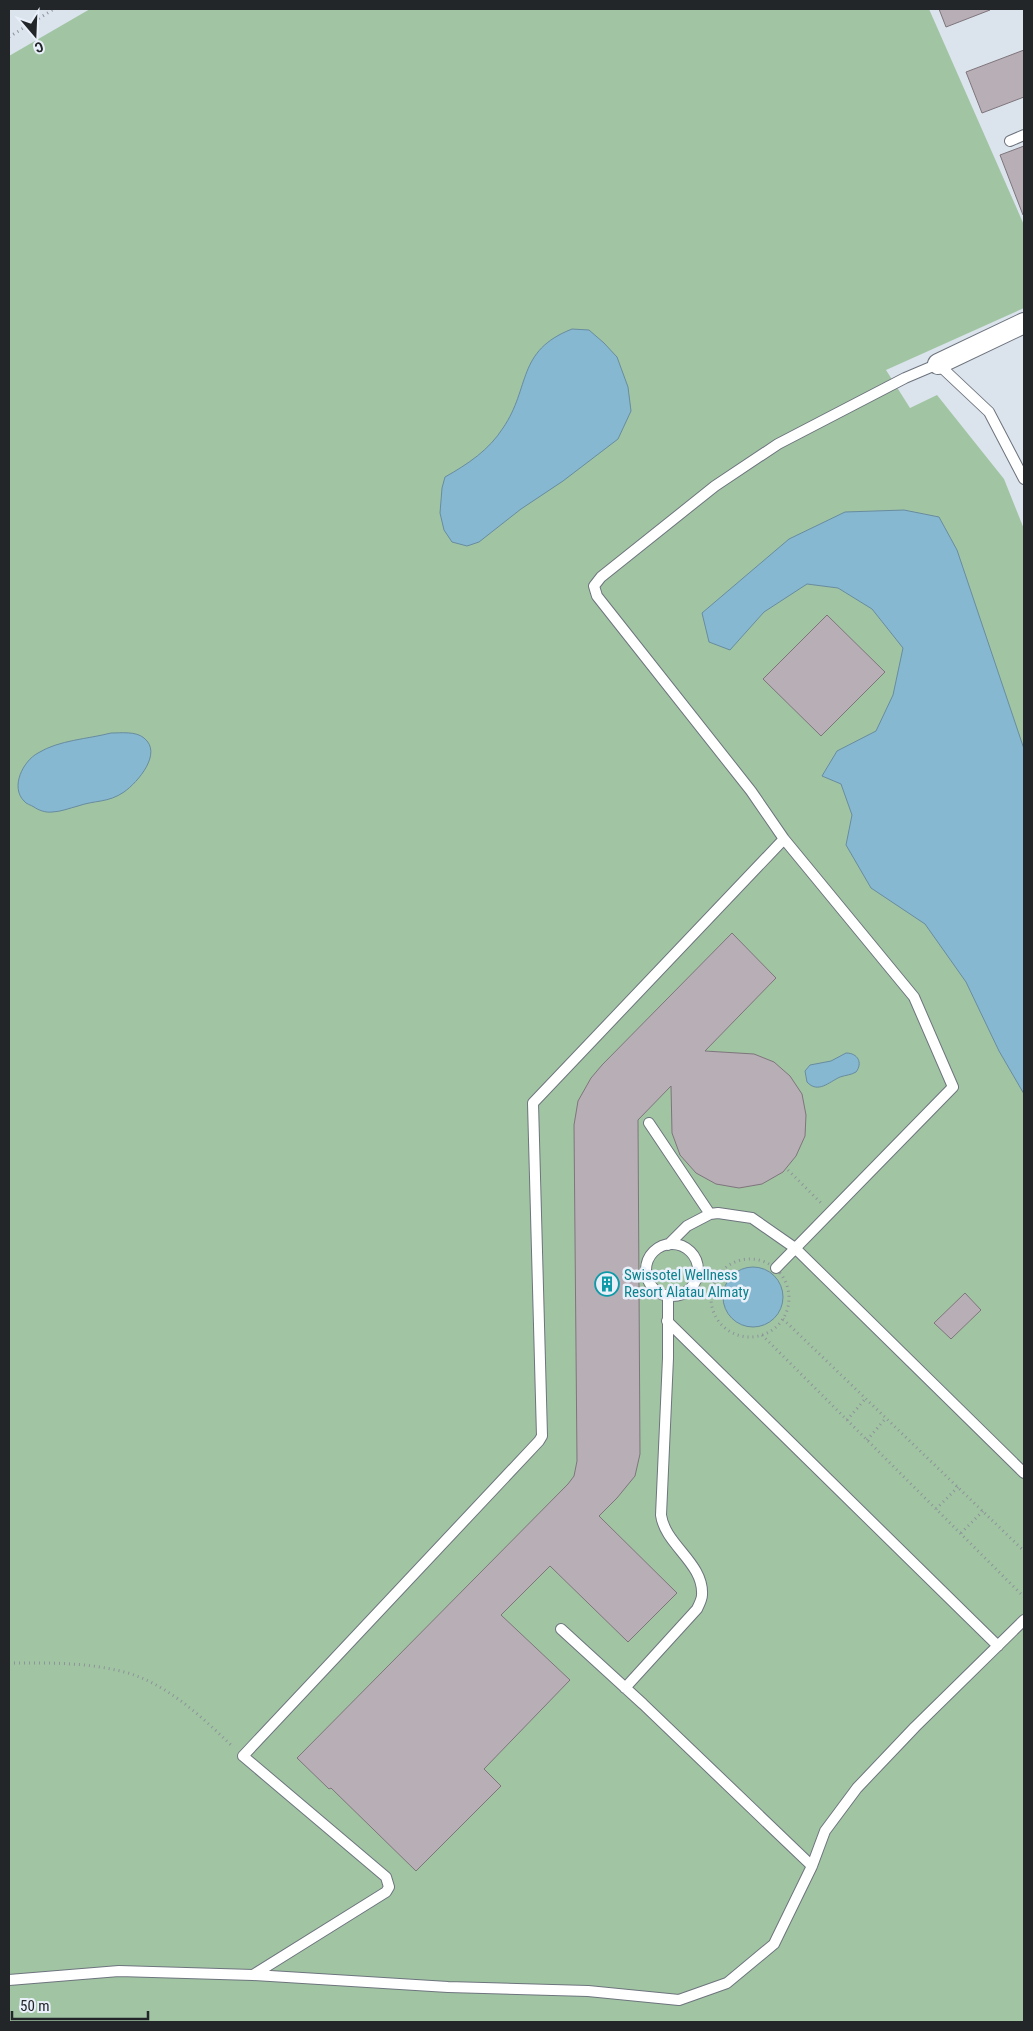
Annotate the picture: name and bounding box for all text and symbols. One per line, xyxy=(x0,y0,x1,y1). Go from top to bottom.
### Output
north arrow xyxy=(10,10,60,60)
text: С xyxy=(33,38,46,56)
place label: Swissotel Wellness Resort Alatau Almaty xyxy=(624,1266,749,1301)
building icon: Swissotel Wellness Resort Alatau Almaty xyxy=(594,1271,620,1297)
scale bar xyxy=(12,1988,149,2020)
text: 50 m xyxy=(20,1997,50,2015)

